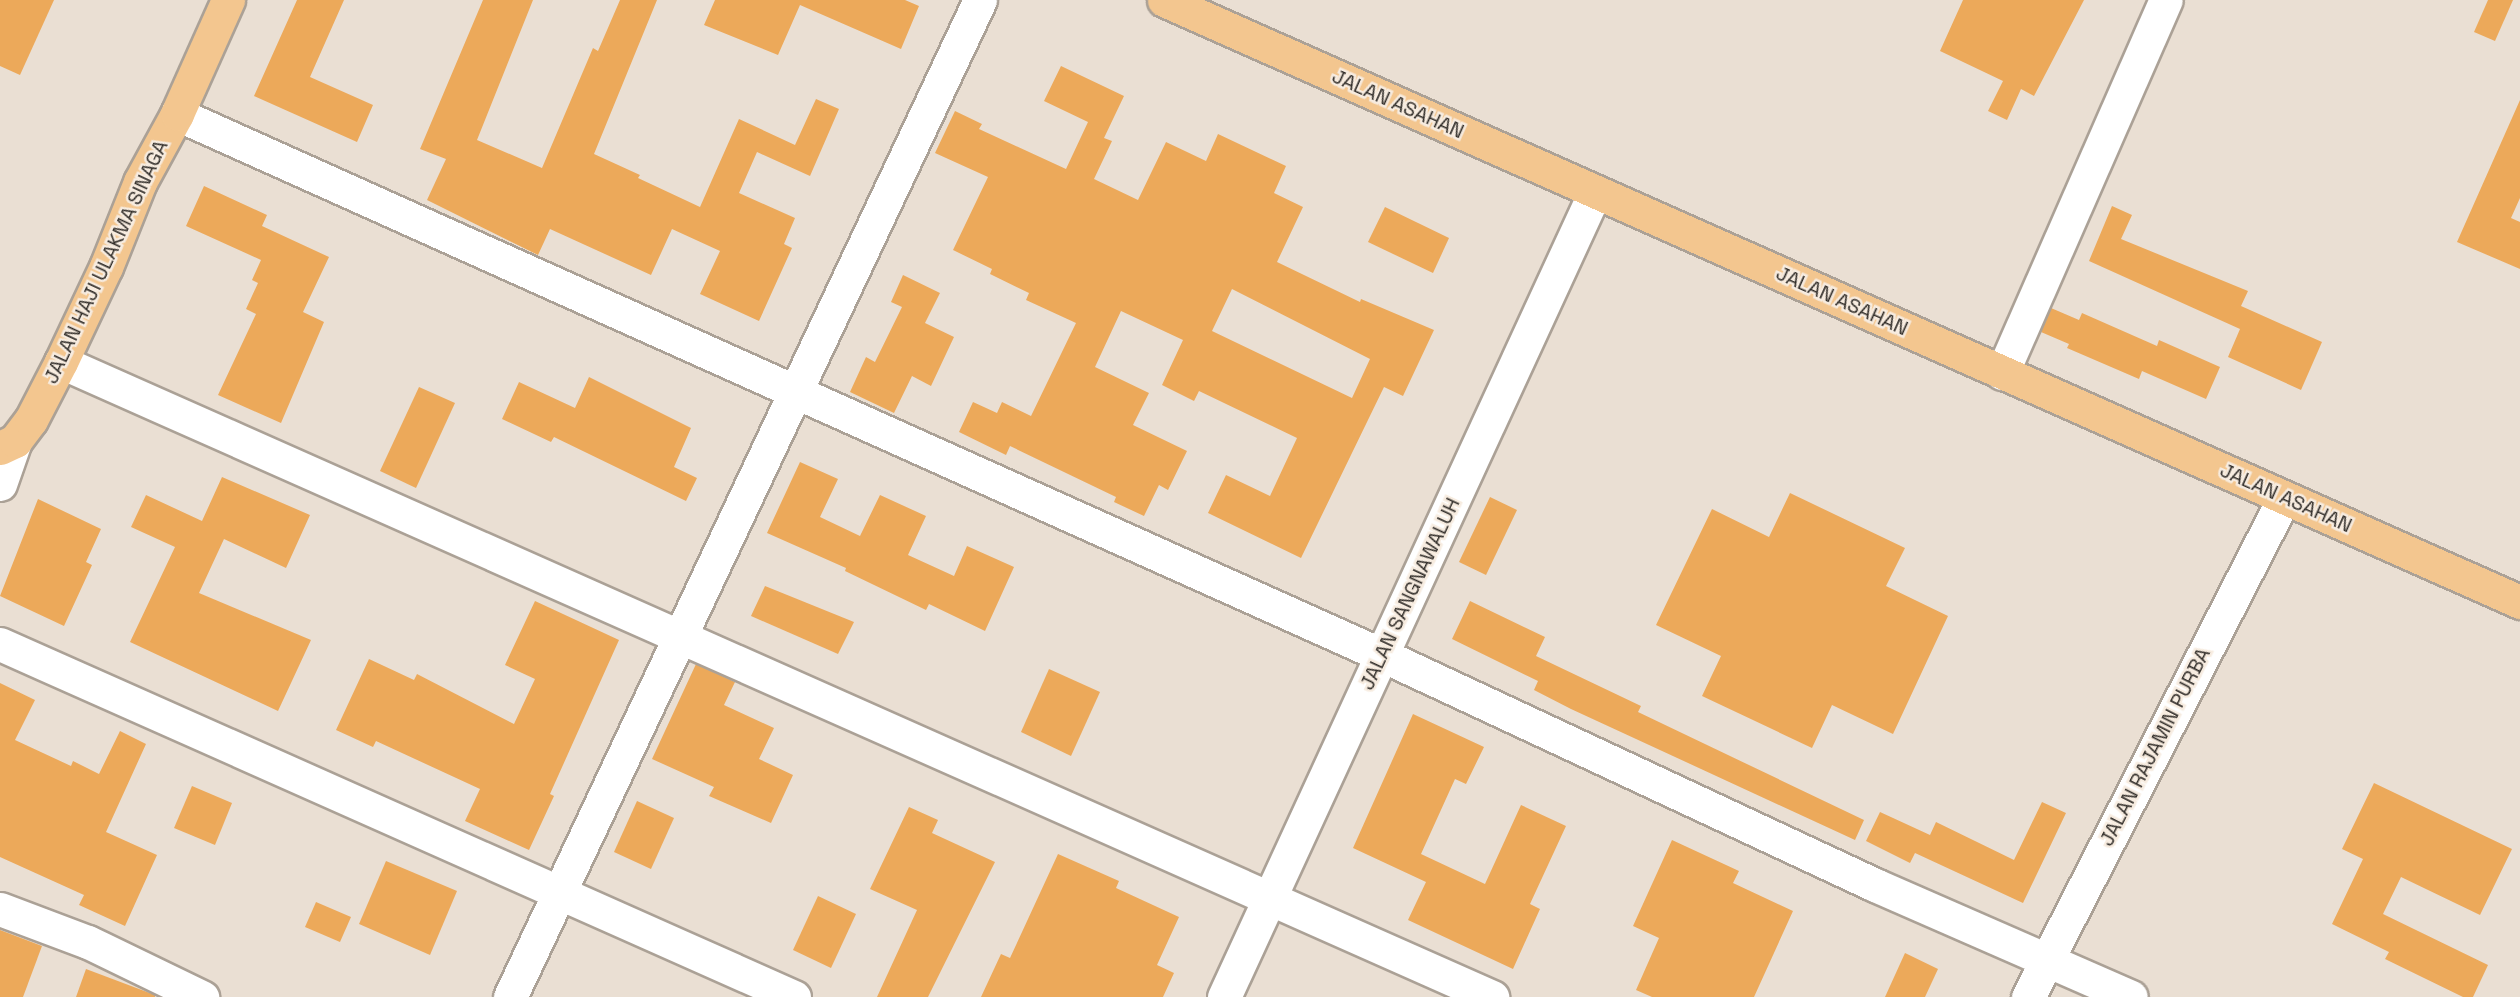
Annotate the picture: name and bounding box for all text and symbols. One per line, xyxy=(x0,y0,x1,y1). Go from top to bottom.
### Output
street label: JALAN ASAHAN xyxy=(1328,64,1468,144)
street label: JALAN HAJI ULAKMA SINAGA xyxy=(39,136,173,388)
street label: JALAN ASAHAN xyxy=(1772,261,1912,341)
street label: JALAN ASAHAN xyxy=(2216,458,2356,538)
street label: JALAN SANGNAWALUH xyxy=(1355,494,1465,694)
street label: JALAN RAJAMIN PURBA xyxy=(2095,644,2215,850)

